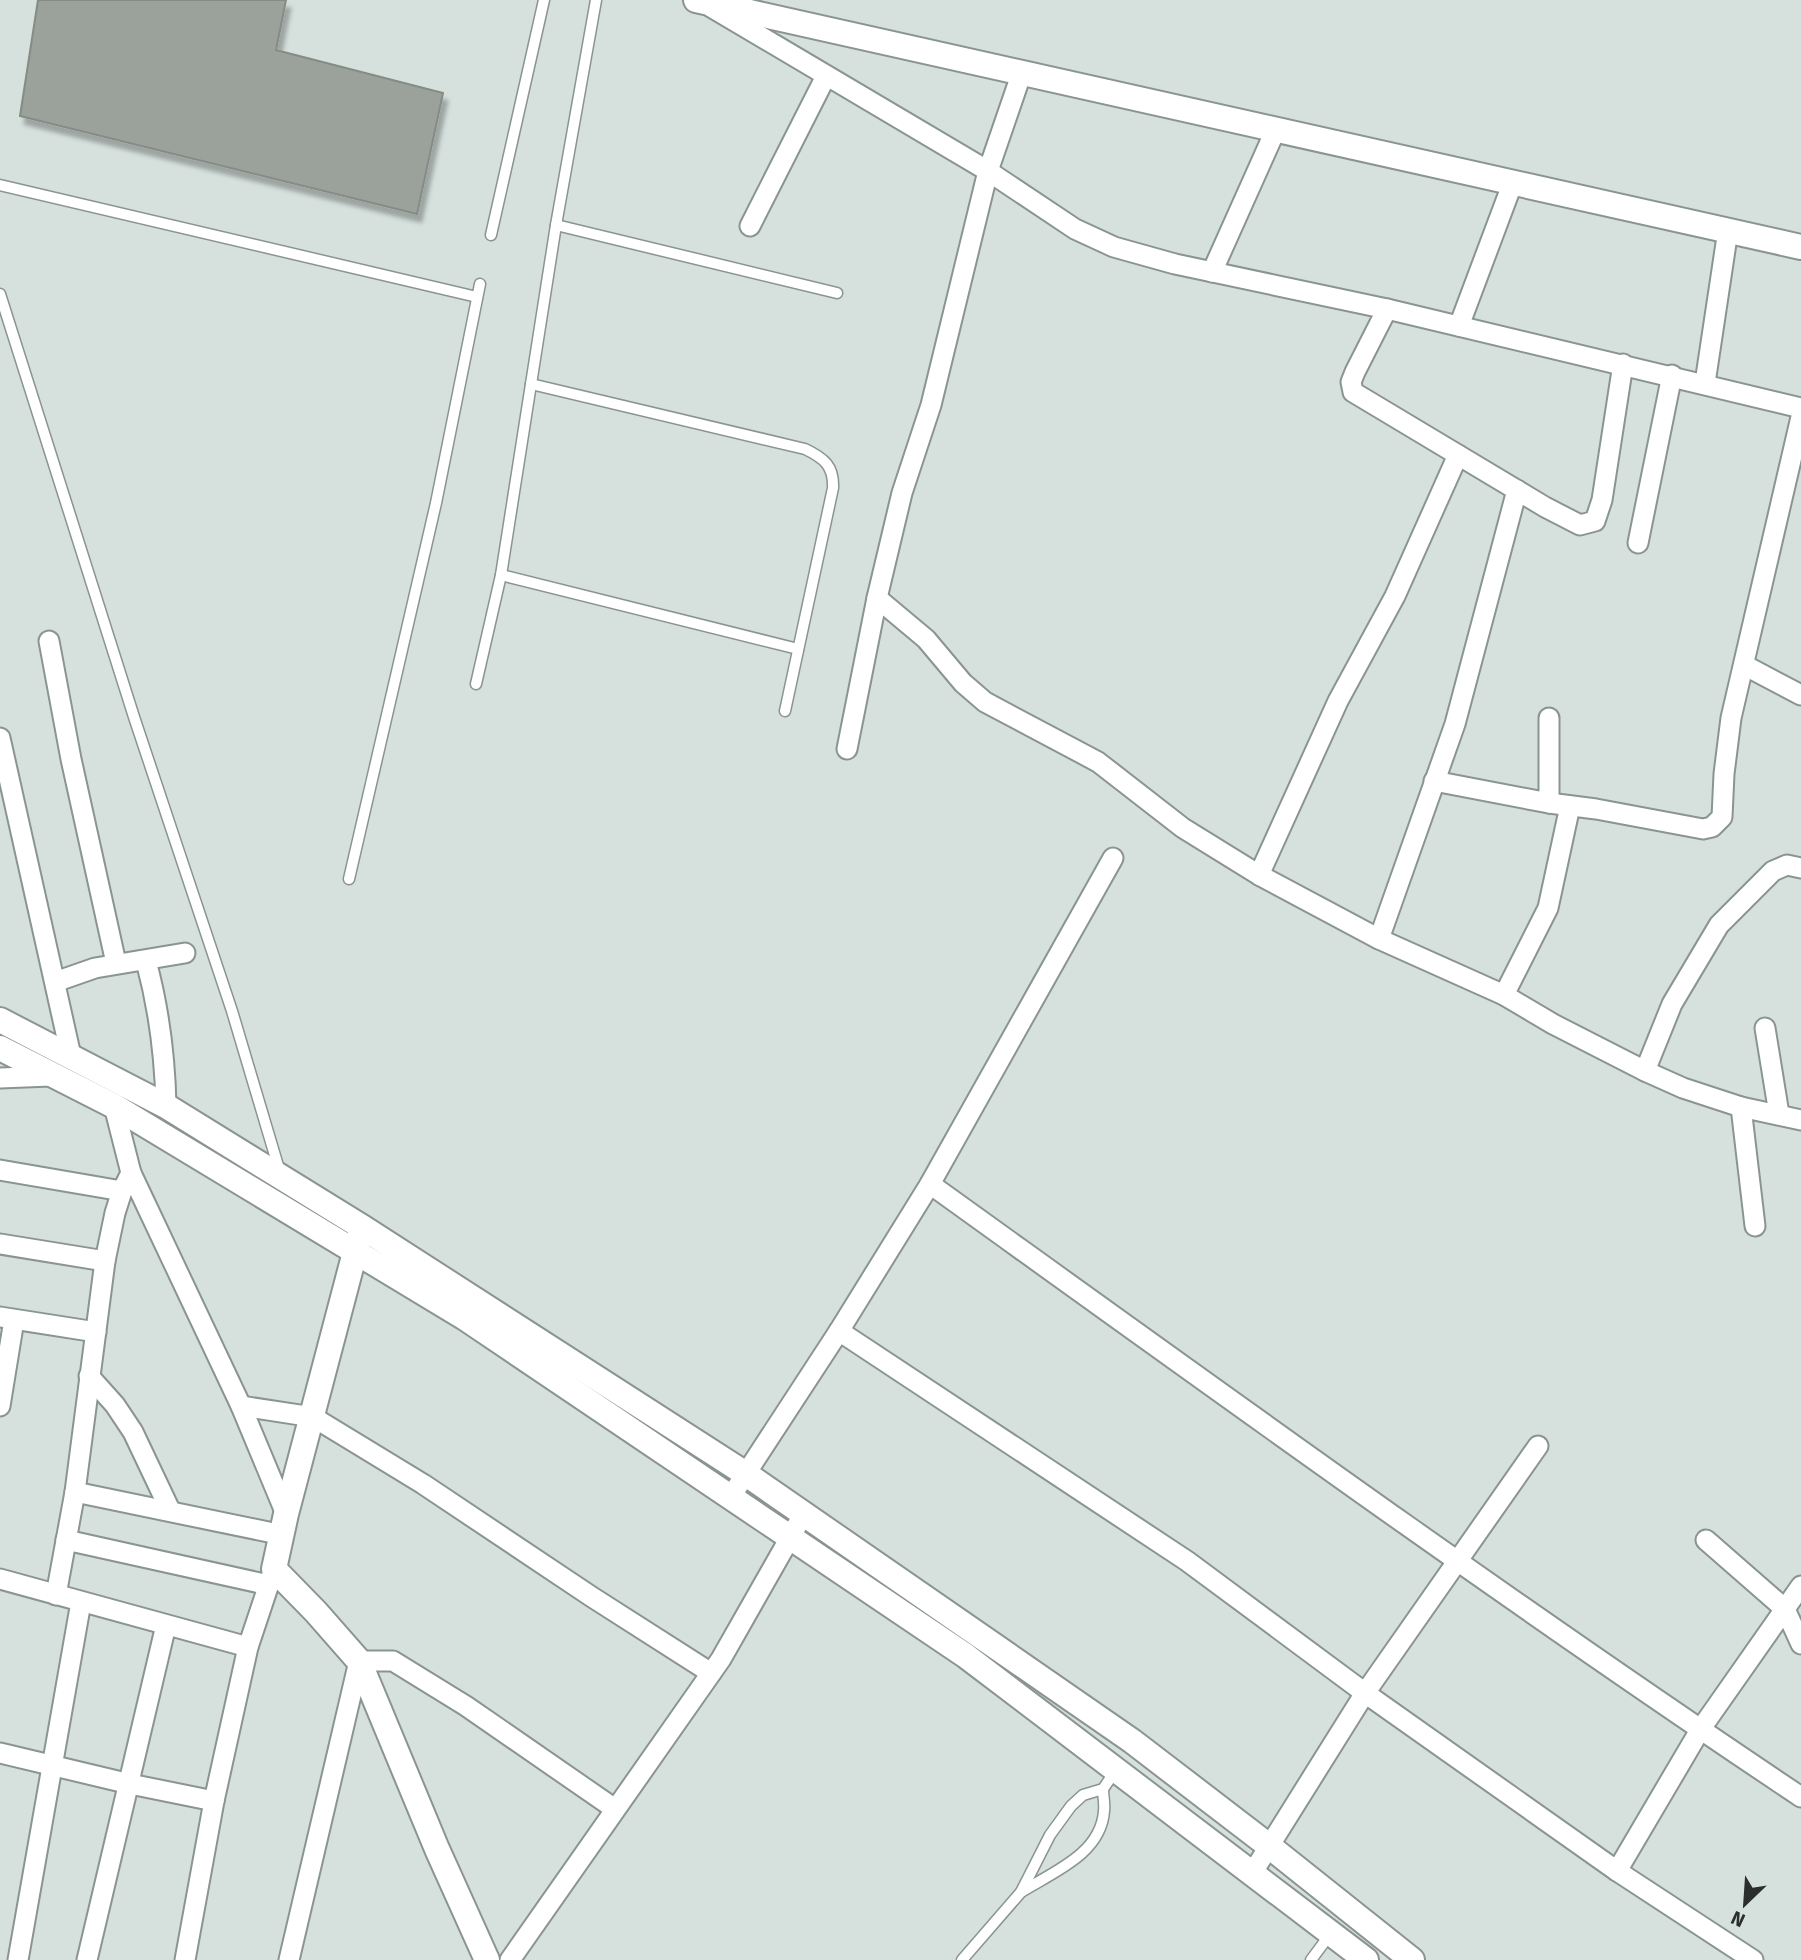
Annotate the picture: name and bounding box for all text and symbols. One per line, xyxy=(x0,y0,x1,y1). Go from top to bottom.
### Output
north arrow xyxy=(1710,1869,1780,1939)
text: N xyxy=(1727,1906,1749,1932)

